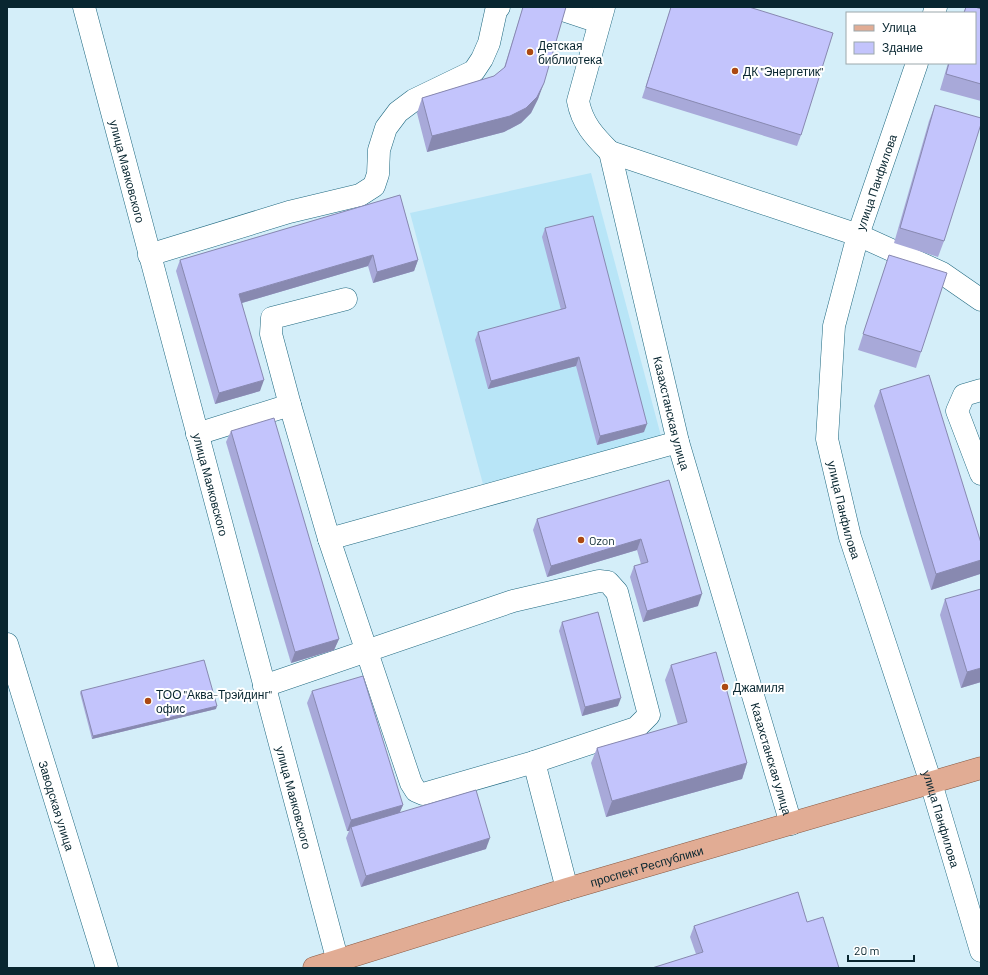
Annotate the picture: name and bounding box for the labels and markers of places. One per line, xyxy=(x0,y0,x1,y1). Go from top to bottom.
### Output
place label: Детская библиотека xyxy=(538,38,603,66)
marker: Детская библиотека xyxy=(525,47,535,57)
place label: ДК "Энергетик" xyxy=(743,64,823,79)
marker: ДК "Энергетик" xyxy=(730,66,740,76)
place label: Ozon xyxy=(589,533,615,547)
marker: Ozon xyxy=(576,535,586,545)
place label: Джамиля xyxy=(733,680,784,695)
marker: Джамиля xyxy=(720,682,730,692)
place label: ТОО "Аква-Трэйдинг" офис xyxy=(156,687,272,716)
marker: ТОО "Аква-Трэйдинг" офис xyxy=(143,696,153,706)

